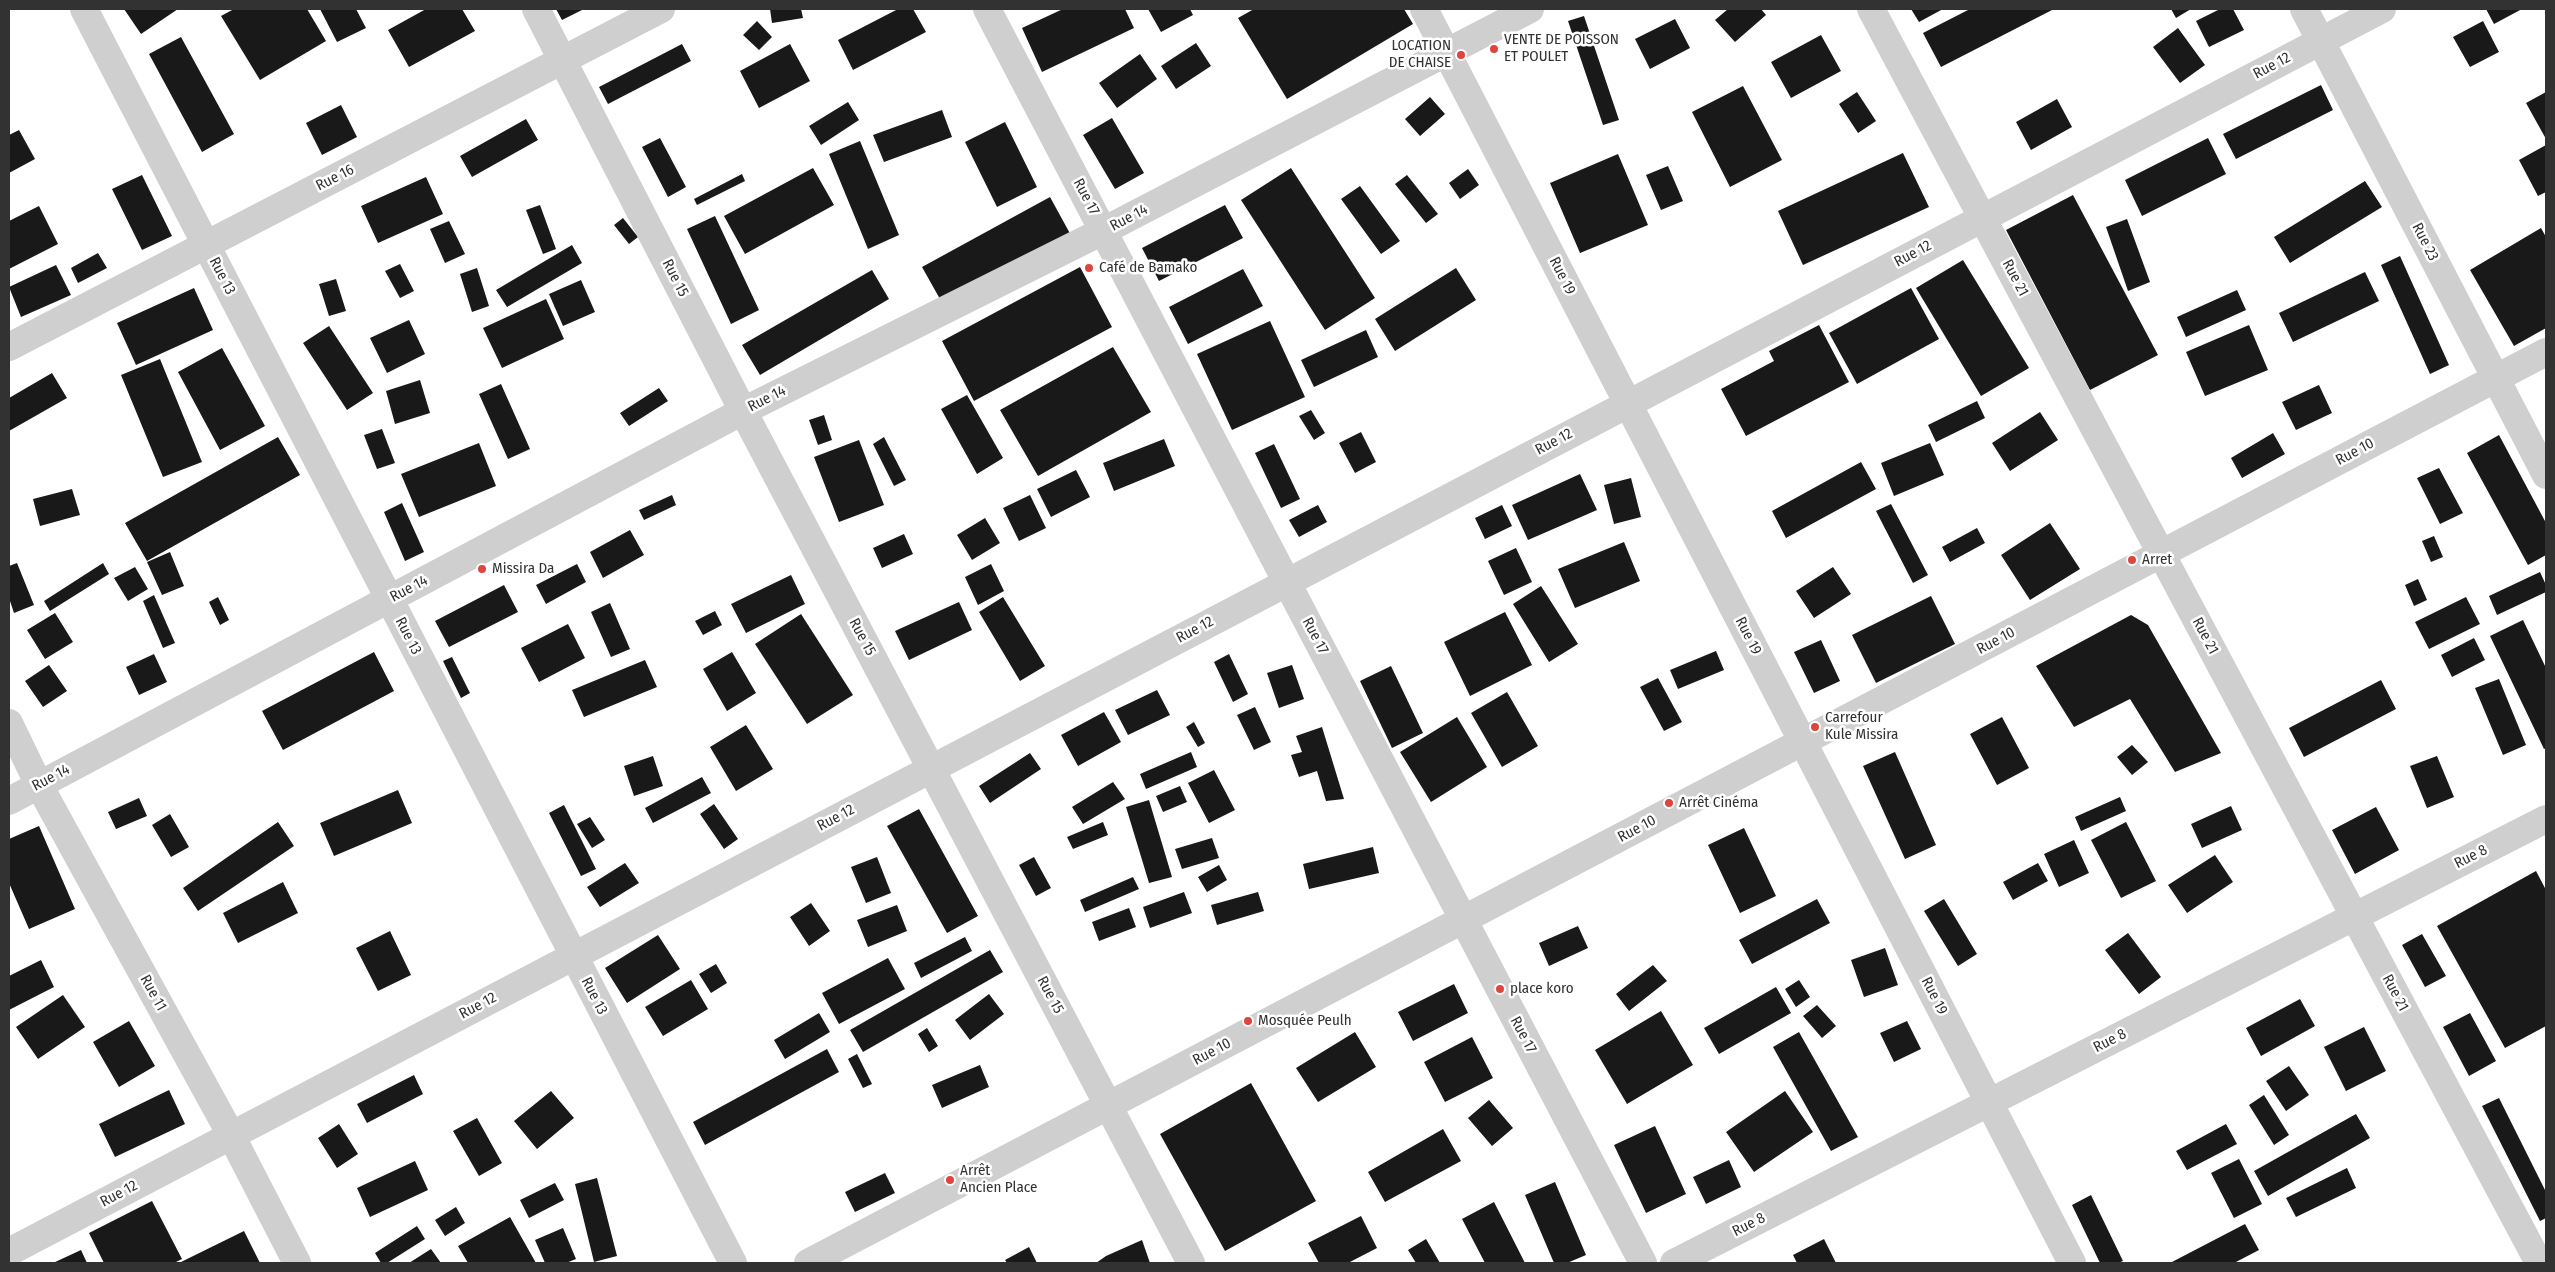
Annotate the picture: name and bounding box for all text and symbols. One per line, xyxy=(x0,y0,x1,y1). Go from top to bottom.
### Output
place label: VENTE DE POISSON ET POULET xyxy=(1504,31,1619,66)
place label: LOCATION DE CHAISE xyxy=(1389,37,1451,72)
marker: VENTE DE POISSON ET POULET xyxy=(1488,43,1500,55)
marker: LOCATION DE CHAISE xyxy=(1455,49,1467,61)
street label: Rue 12 xyxy=(2250,49,2294,83)
street label: Rue 16 xyxy=(313,161,357,195)
street label: Rue 17 xyxy=(1069,176,1103,218)
street label: Rue 14 xyxy=(1107,201,1151,235)
street label: Rue 23 xyxy=(2408,220,2442,264)
street label: Rue 12 xyxy=(1891,237,1935,271)
street label: Rue 13 xyxy=(205,254,239,298)
street label: Rue 19 xyxy=(1545,254,1579,298)
street label: Rue 15 xyxy=(658,256,692,300)
street label: Rue 21 xyxy=(1998,257,2032,299)
place label: Café de Bamako xyxy=(1099,259,1197,277)
marker: Café de Bamako xyxy=(1083,262,1095,274)
street label: Rue 14 xyxy=(745,382,789,416)
street label: Rue 12 xyxy=(1532,425,1576,459)
street label: Rue 10 xyxy=(2333,435,2377,469)
place label: Arret xyxy=(2142,551,2172,569)
marker: Arret xyxy=(2126,554,2138,566)
place label: Missira Da xyxy=(492,560,554,578)
marker: Missira Da xyxy=(476,563,488,575)
street label: Rue 14 xyxy=(387,572,431,606)
street label: Rue 12 xyxy=(1173,613,1217,647)
street label: Rue 13 xyxy=(391,614,425,658)
street label: Rue 19 xyxy=(1731,614,1765,658)
street label: Rue 15 xyxy=(845,615,879,659)
street label: Rue 17 xyxy=(1298,615,1332,657)
street label: Rue 21 xyxy=(2188,615,2222,657)
street label: Rue 10 xyxy=(1974,624,2018,658)
place label: Carrefour Kule Missira xyxy=(1825,709,1898,744)
marker: Carrefour Kule Missira xyxy=(1809,721,1821,733)
street label: Rue 14 xyxy=(29,761,73,795)
place label: Arrêt Cinéma xyxy=(1679,794,1758,812)
marker: Arrêt Cinéma xyxy=(1663,797,1675,809)
street label: Rue 12 xyxy=(814,801,858,835)
street label: Rue 10 xyxy=(1615,812,1659,846)
street label: Rue 8 xyxy=(2452,841,2490,873)
street label: Rue 11 xyxy=(136,972,170,1014)
street label: Rue 21 xyxy=(2378,972,2412,1014)
street label: Rue 15 xyxy=(1033,973,1067,1017)
street label: Rue 13 xyxy=(577,974,611,1018)
street label: Rue 19 xyxy=(1917,974,1951,1018)
place label: place koro xyxy=(1510,980,1574,998)
marker: place koro xyxy=(1494,983,1506,995)
street label: Rue 12 xyxy=(456,989,500,1023)
place label: Mosquée Peulh xyxy=(1258,1012,1352,1030)
street label: Rue 17 xyxy=(1506,1014,1540,1056)
marker: Mosquée Peulh xyxy=(1242,1015,1254,1027)
street label: Rue 8 xyxy=(2091,1025,2129,1057)
street label: Rue 10 xyxy=(1190,1035,1234,1069)
place label: Arrêt Ancien Place xyxy=(960,1162,1037,1197)
marker: Arrêt Ancien Place xyxy=(944,1174,956,1186)
street label: Rue 12 xyxy=(97,1177,141,1211)
street label: Rue 8 xyxy=(1730,1209,1768,1241)

